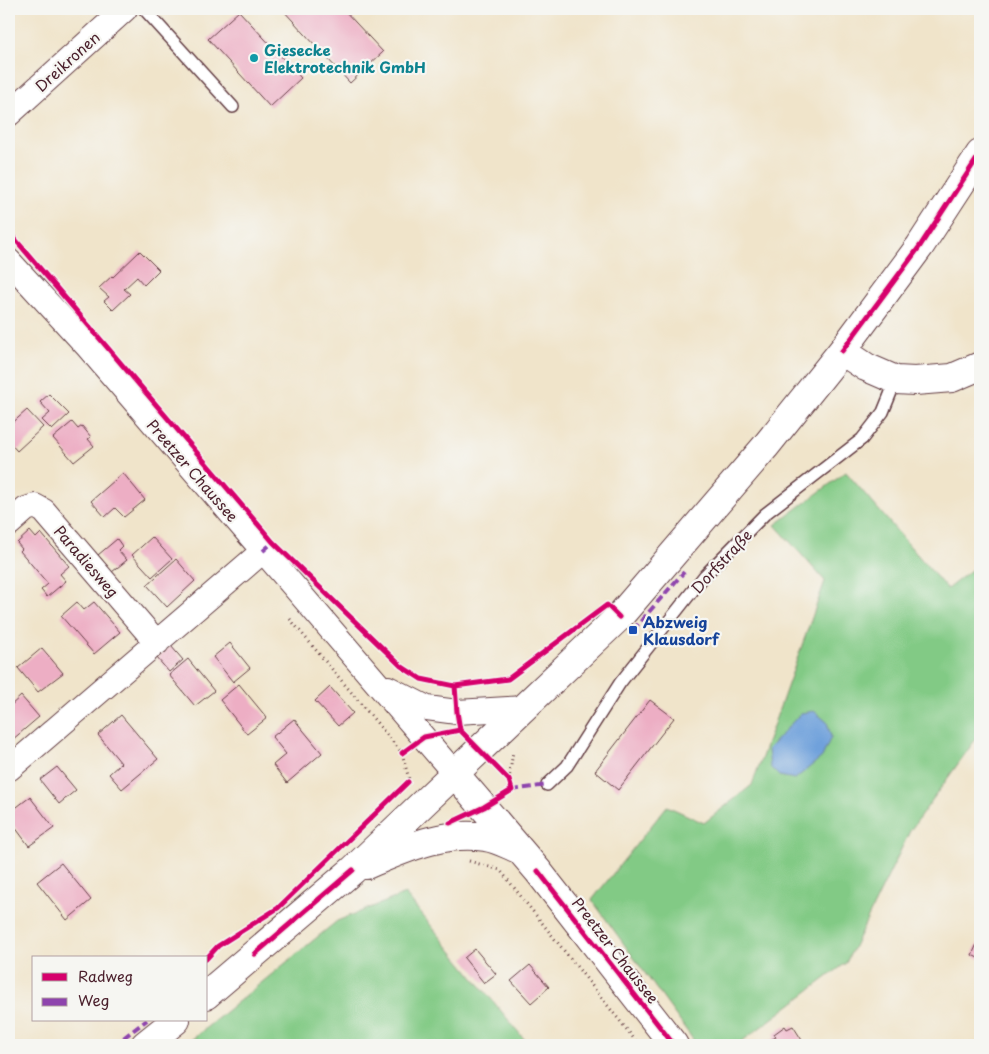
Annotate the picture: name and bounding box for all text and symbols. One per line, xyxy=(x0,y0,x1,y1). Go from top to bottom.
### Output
street label: Dreikronen xyxy=(29,25,105,97)
place label: Giesecke Elektrotechnik GmbH xyxy=(264,38,426,78)
marker: Giesecke Elektrotechnik GmbH xyxy=(248,52,260,64)
street label: Preetzer Chaussee xyxy=(142,414,244,527)
street label: Paradiesweg xyxy=(49,520,125,602)
street label: Dorfstraße xyxy=(685,524,757,598)
place label: Abzweig Klausdorf xyxy=(643,610,720,650)
marker: Abzweig Klausdorf xyxy=(627,624,639,636)
street label: Preetzer Chaussee xyxy=(567,892,665,1008)
legend xyxy=(32,956,208,1022)
text: Radweg xyxy=(78,964,133,987)
text: Weg xyxy=(78,988,109,1011)

